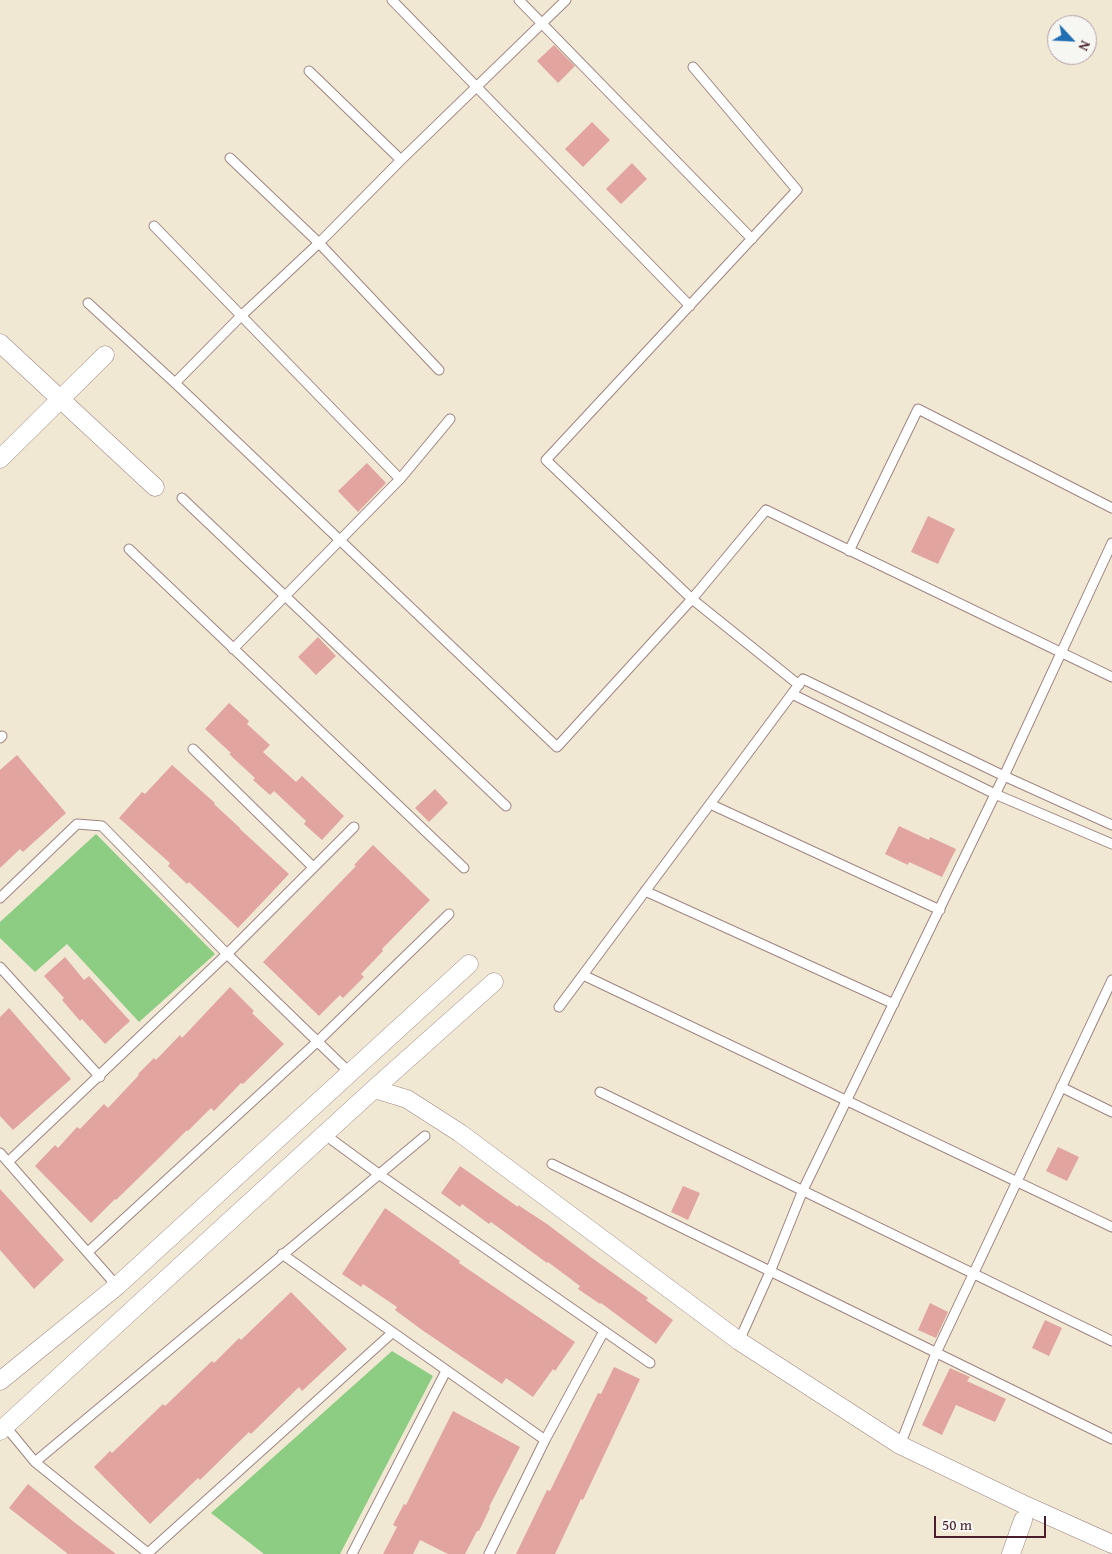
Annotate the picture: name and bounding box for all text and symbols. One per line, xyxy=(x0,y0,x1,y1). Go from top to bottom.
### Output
north arrow xyxy=(1047,15,1097,65)
text: N xyxy=(1074,37,1096,54)
scale bar xyxy=(937,1506,1050,1538)
text: 50 m xyxy=(942,1514,972,1535)

